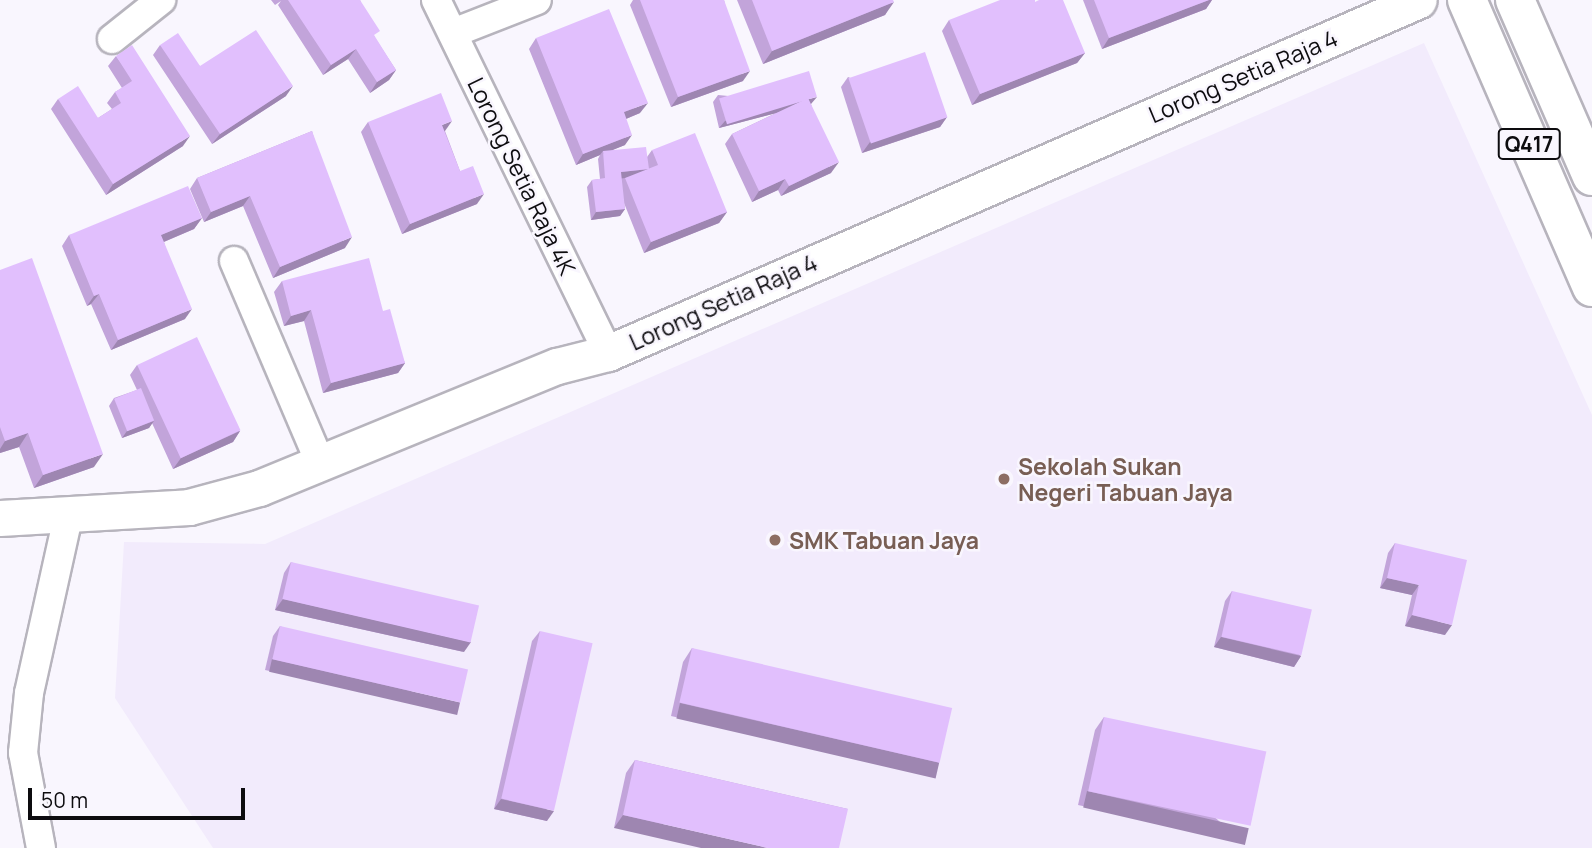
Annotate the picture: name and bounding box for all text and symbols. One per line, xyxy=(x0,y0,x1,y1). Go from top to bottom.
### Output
street label: Lorong Setia Raja 4 xyxy=(1144,24,1342,128)
street label: Lorong Setia Raja 4K xyxy=(462,73,582,279)
road number: Q417 xyxy=(1498,127,1560,162)
street label: Lorong Setia Raja 4 xyxy=(625,248,821,356)
place label: Sekolah Sukan Negeri Tabuan Jaya xyxy=(1018,452,1233,506)
marker: Sekolah Sukan Negeri Tabuan Jaya xyxy=(996,471,1012,487)
place label: SMK Tabuan Jaya xyxy=(789,526,979,554)
marker: SMK Tabuan Jaya xyxy=(767,532,783,548)
scale bar xyxy=(32,774,248,818)
text: 50 m xyxy=(41,786,88,814)

